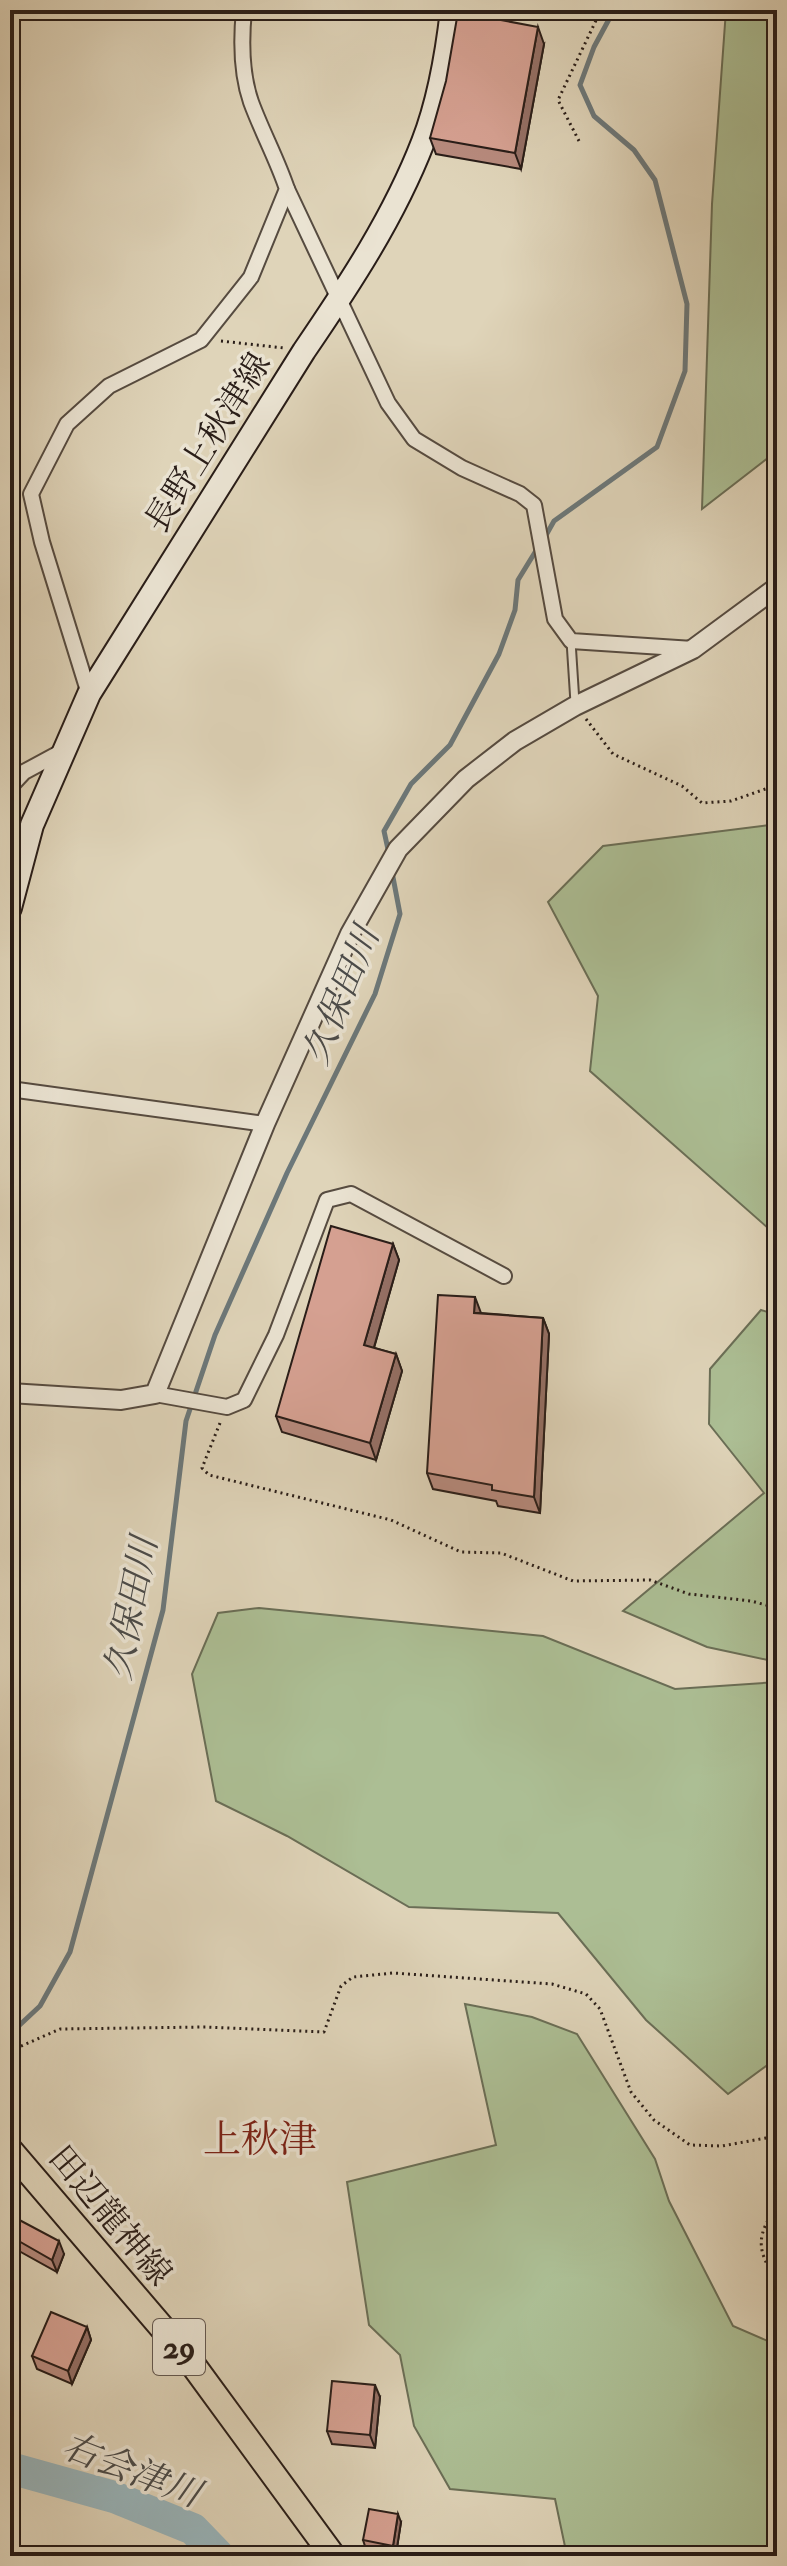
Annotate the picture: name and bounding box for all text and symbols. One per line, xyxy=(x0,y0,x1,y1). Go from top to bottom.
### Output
street label: 長野上秋津線 xyxy=(136,345,281,541)
water label: 久保田川 xyxy=(294,917,391,1071)
water label: 久保田川 xyxy=(96,1529,168,1683)
district label: 上秋津 xyxy=(203,2116,317,2164)
street label: 田辺龍神線 xyxy=(39,2137,181,2295)
road number: 29 xyxy=(153,2319,205,2375)
water label: 右会津川 xyxy=(56,2424,210,2519)

